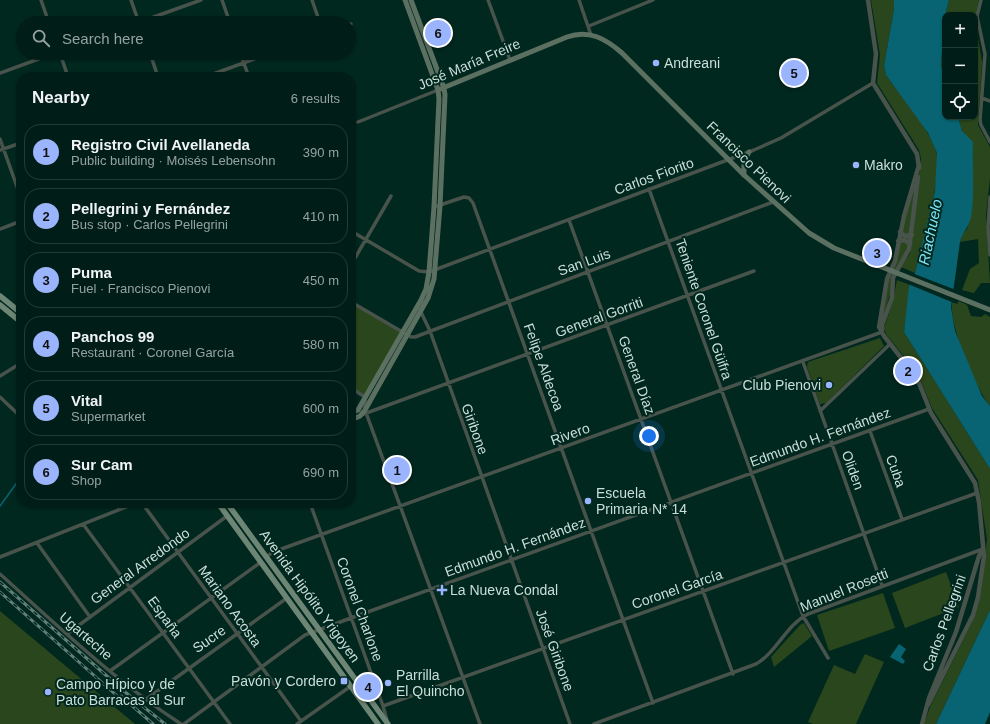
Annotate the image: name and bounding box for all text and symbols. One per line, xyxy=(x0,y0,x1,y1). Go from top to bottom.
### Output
map controls xyxy=(942,12,978,120)
button: + xyxy=(942,12,978,48)
search box xyxy=(16,16,356,60)
pin: 6 xyxy=(425,18,451,48)
icon: search xyxy=(30,27,52,49)
text: Search here xyxy=(62,30,144,47)
street label: José María Freire xyxy=(415,35,523,93)
button: − xyxy=(942,48,978,84)
place label: Andreani xyxy=(664,55,720,71)
marker: Andreani xyxy=(651,58,661,68)
pin: 5 xyxy=(781,58,807,88)
button: locate xyxy=(942,84,978,120)
text: Nearby xyxy=(32,88,90,107)
text: 6 results xyxy=(291,91,340,106)
street label: Francisco Pienovi xyxy=(704,118,794,206)
text: Registro Civil Avellaneda xyxy=(71,136,250,153)
text: 1 xyxy=(42,145,50,160)
text: 390 m xyxy=(303,145,339,160)
text: Public building · Moisés Lebensohn xyxy=(71,153,276,168)
street label: Carlos Fiorito xyxy=(612,154,696,198)
place label: Makro xyxy=(864,157,903,173)
marker: Makro xyxy=(851,160,861,170)
water label: Riachuelo xyxy=(915,198,945,266)
text: Pellegrini y Fernández xyxy=(71,200,230,217)
text: 2 xyxy=(42,209,50,224)
text: 410 m xyxy=(303,209,339,224)
text: Bus stop · Carlos Pellegrini xyxy=(71,217,228,232)
street label: Teniente Coronel Güifra xyxy=(672,236,736,382)
pin: 3 xyxy=(864,238,890,268)
street label: San Luis xyxy=(556,245,612,279)
text: Puma xyxy=(71,264,112,281)
text: 3 xyxy=(42,273,50,288)
text: 450 m xyxy=(303,273,339,288)
text: Fuel · Francisco Pienovi xyxy=(71,281,210,296)
street label: General Gorriti xyxy=(553,294,645,340)
street label: Felipe Aldecoa xyxy=(521,321,567,413)
text: Panchos 99 xyxy=(71,328,154,345)
street label: General Díaz xyxy=(615,334,659,416)
text: 4 xyxy=(42,337,50,352)
text: 580 m xyxy=(303,337,339,352)
text: Restaurant · Coronel García xyxy=(71,345,234,360)
pin: 2 xyxy=(895,356,921,386)
place label: Club Pienovi xyxy=(742,377,821,393)
marker: Club Pienovi xyxy=(824,380,834,390)
text: Vital xyxy=(71,392,102,409)
text: 5 xyxy=(42,401,50,416)
text: 600 m xyxy=(303,401,339,416)
street label: Giribone xyxy=(458,401,492,457)
street label: Edmundo H. Fernández xyxy=(747,404,893,470)
text: Supermarket xyxy=(71,409,145,424)
street label: Rivero xyxy=(548,419,592,448)
your location xyxy=(639,426,659,446)
street label: Oliden xyxy=(839,448,867,492)
street label: Cuba xyxy=(883,453,909,490)
pin: 1 xyxy=(384,455,410,485)
text: Sur Cam xyxy=(71,456,133,473)
text: 6 xyxy=(42,465,50,480)
text: 690 m xyxy=(303,465,339,480)
text: Shop xyxy=(71,473,101,488)
place label: Escuela Primaria N* 14 xyxy=(596,485,687,517)
marker: Escuela Primaria N* 14 xyxy=(583,496,593,506)
street label: Edmundo H. Fernández xyxy=(442,514,588,580)
street label: General Arredondo xyxy=(87,525,193,607)
street label: Avenida Hipólito Yrigoyen xyxy=(257,527,363,665)
street label: Coronel Charlone xyxy=(334,555,386,663)
street label: Mariano Acosta xyxy=(195,562,265,650)
street label: Manuel Rosetti xyxy=(798,565,890,615)
street label: Coronel García xyxy=(630,566,725,612)
street label: Carlos Pellegrini xyxy=(919,572,969,674)
place label: La Nueva Condal xyxy=(450,582,558,598)
marker: La Nueva Condal xyxy=(437,585,447,595)
street label: España xyxy=(145,593,186,641)
street label: José Giribone xyxy=(533,607,577,694)
street label: Ugarteche xyxy=(56,609,116,663)
street label: Sucre xyxy=(189,622,229,656)
place label: Parrilla El Quincho xyxy=(396,667,465,699)
pin: 4 xyxy=(355,672,381,702)
place label: Pavón y Cordero xyxy=(231,673,336,689)
place label: Campo Hípico y de Pato Barracas al Sur xyxy=(56,676,186,708)
marker: Pavón y Cordero xyxy=(339,676,349,686)
marker: Parrilla El Quincho xyxy=(383,678,393,688)
marker: Campo Hípico y de Pato Barracas al Sur xyxy=(43,687,53,697)

